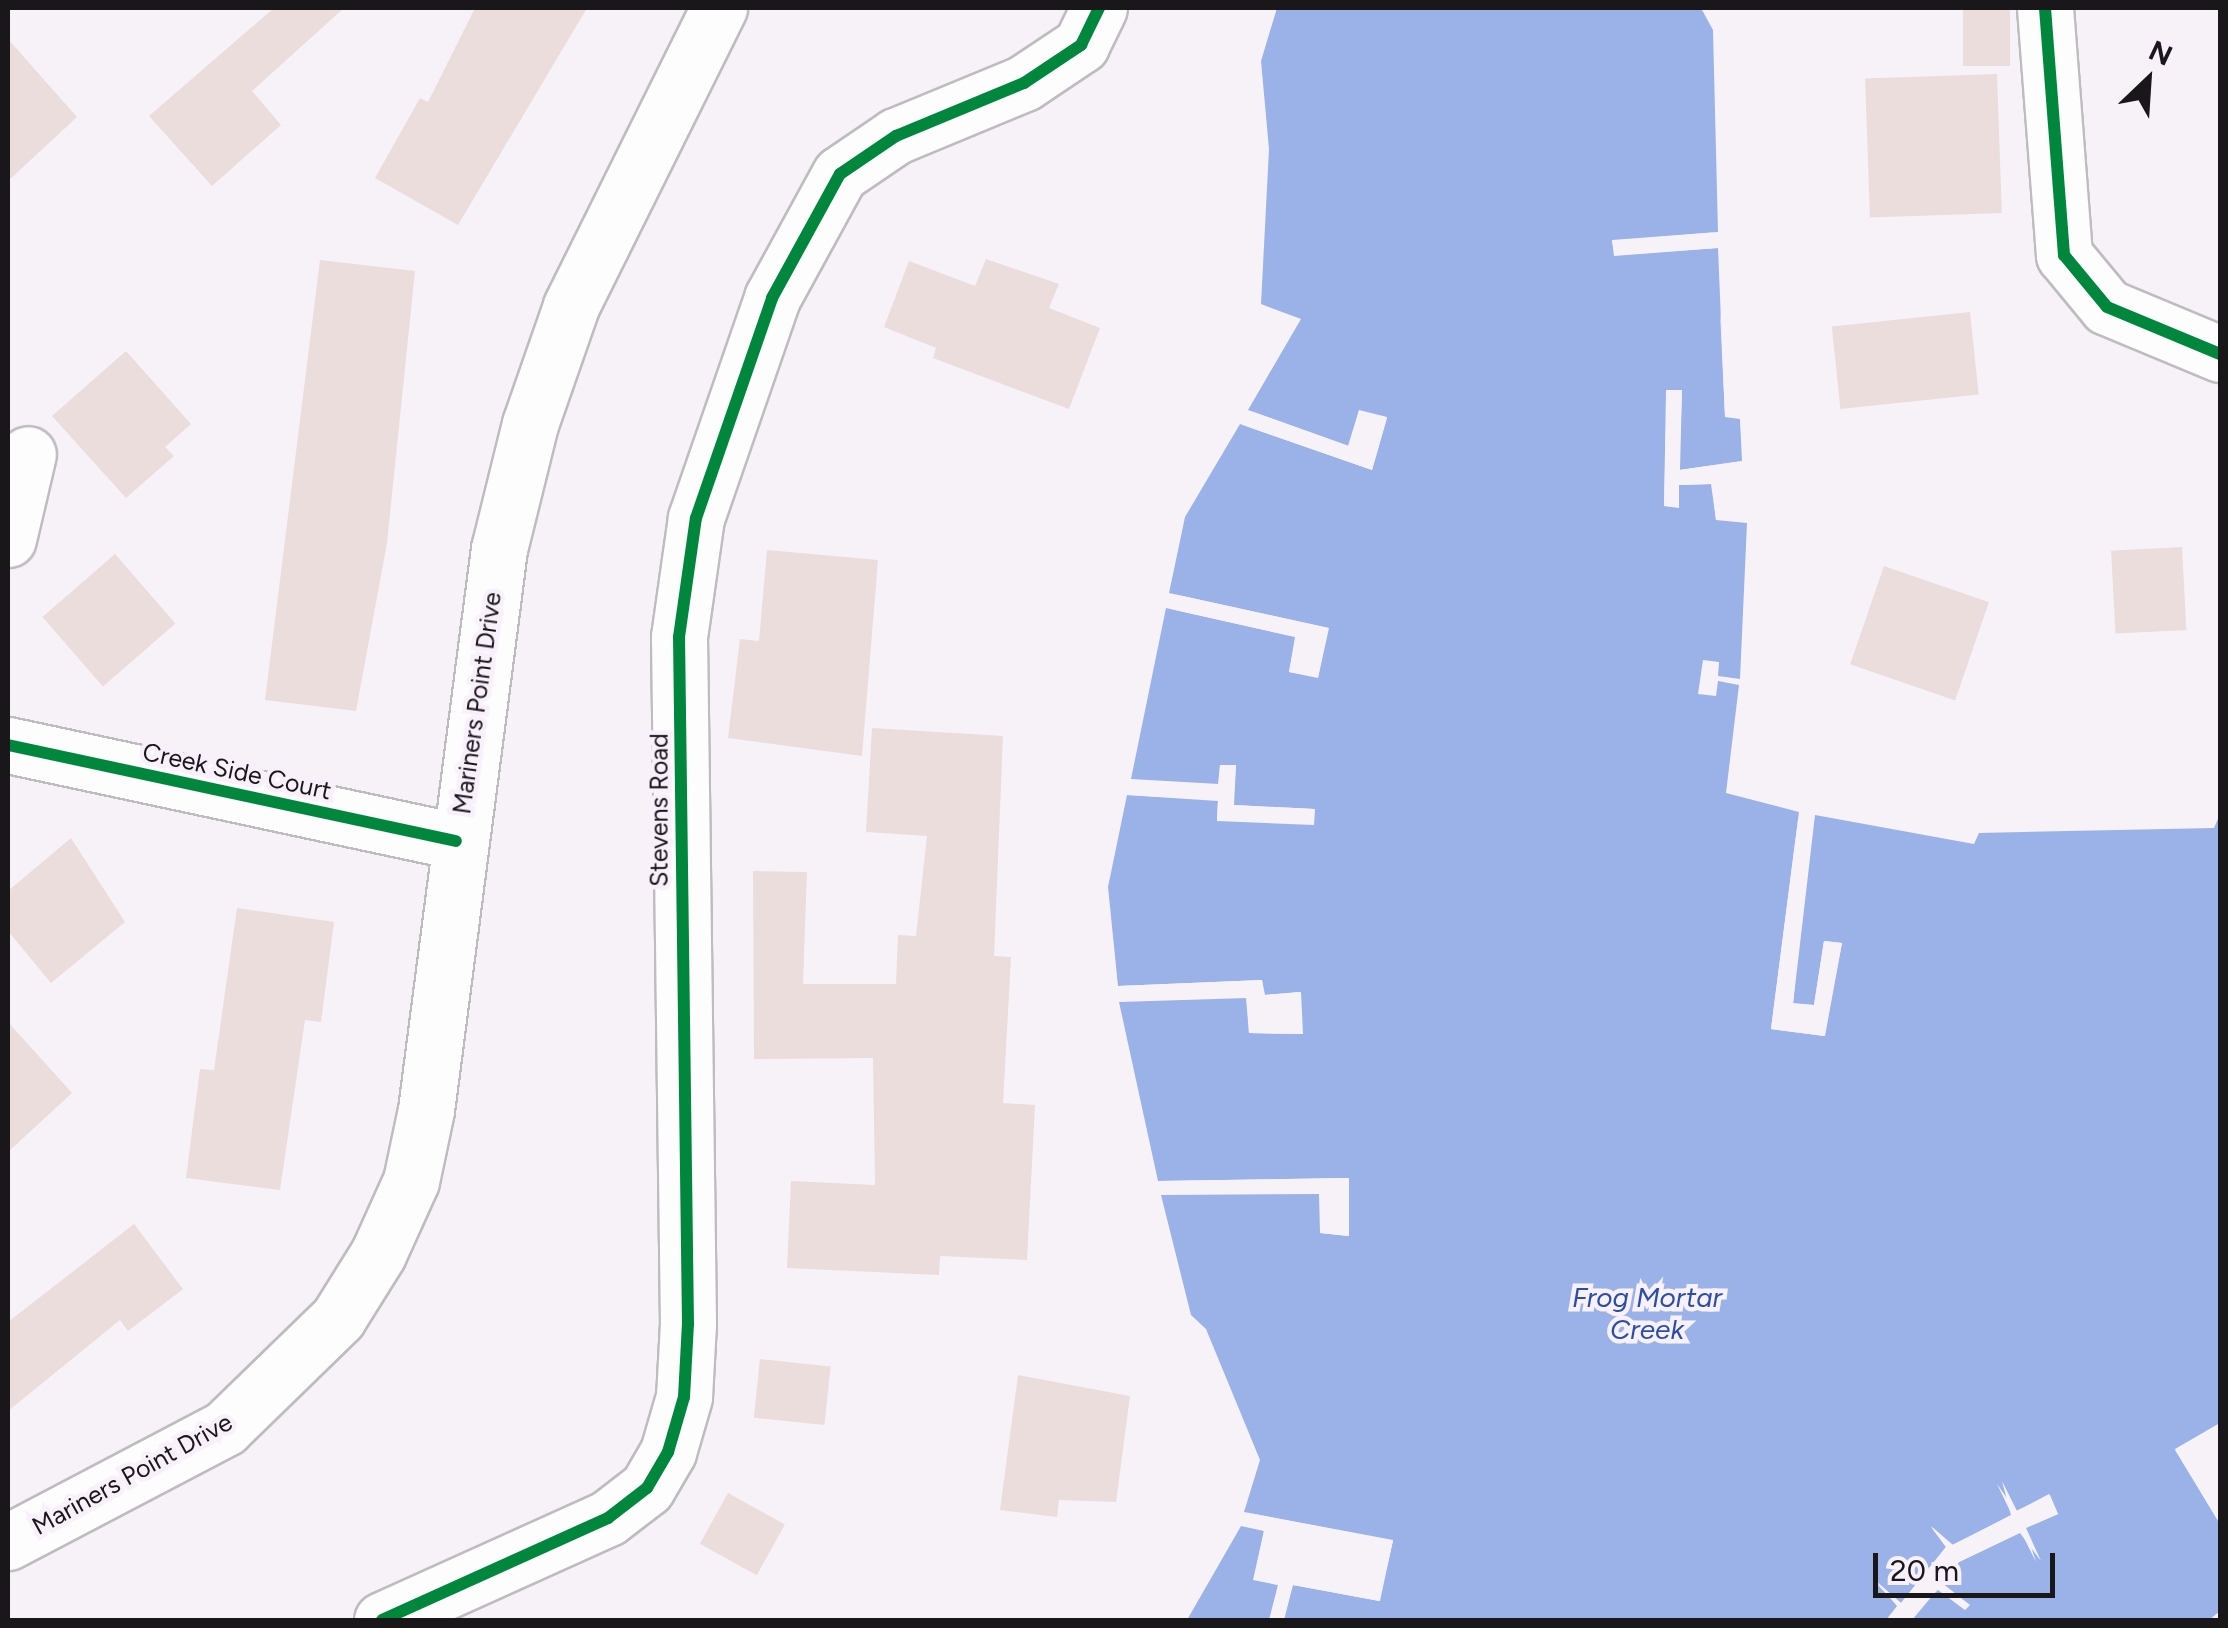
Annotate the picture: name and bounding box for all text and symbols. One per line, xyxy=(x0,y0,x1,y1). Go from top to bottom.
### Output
north arrow xyxy=(2098,30,2198,130)
text: N xyxy=(2144,33,2178,73)
street label: Mariners Point Drive xyxy=(447,590,507,816)
street label: Stevens Road xyxy=(644,733,674,887)
street label: Creek Side Court xyxy=(140,736,334,806)
water label: Frog Mortar Creek xyxy=(1572,1280,1722,1346)
street label: Mariners Point Drive xyxy=(27,1407,237,1541)
scale bar xyxy=(1878,1533,2060,1595)
text: 20 m xyxy=(1890,1552,1959,1589)

